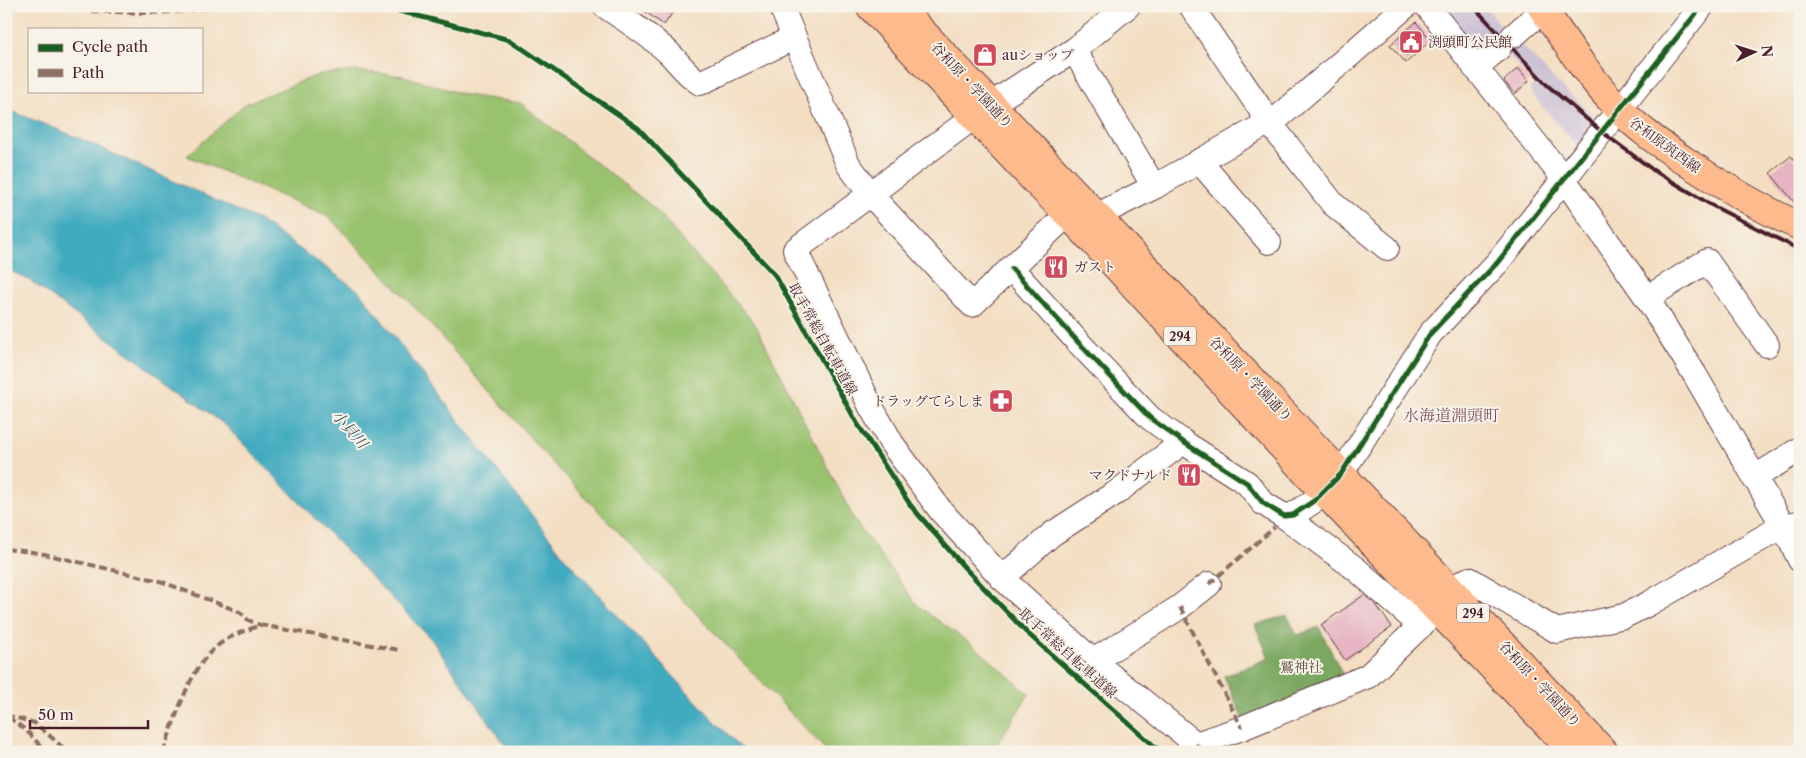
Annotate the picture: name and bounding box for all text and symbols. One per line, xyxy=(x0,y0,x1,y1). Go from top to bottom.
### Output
legend xyxy=(28,28,202,92)
north arrow xyxy=(1728,28,1778,78)
public building icon: 渕頭町公民館 xyxy=(1398,29,1424,55)
place label: 渕頭町公民館 xyxy=(1428,33,1512,51)
text: Cycle path xyxy=(72,37,149,56)
street label: 谷和原・学園通り xyxy=(927,38,1017,132)
shop icon: auショップ xyxy=(972,42,998,68)
text: N xyxy=(1758,44,1776,58)
place label: auショップ xyxy=(1002,46,1074,64)
text: Path xyxy=(72,63,105,82)
street label: 谷和原筑西線 xyxy=(1626,113,1704,177)
restaurant icon: ガスト xyxy=(1043,254,1069,280)
place label: ガスト xyxy=(1074,258,1116,276)
street label: 取手常総自転車道線 xyxy=(785,280,861,398)
road number: 294 xyxy=(1164,326,1196,346)
street label: 谷和原・学園通り xyxy=(1206,332,1296,426)
pharmacy icon: ドラッグてらしま xyxy=(988,388,1014,414)
place label: ドラッグてらしま xyxy=(872,392,984,410)
district label: 水海道淵頭町 xyxy=(1403,405,1499,425)
water label: 小貝川 xyxy=(328,406,373,454)
restaurant icon: マクドナルド xyxy=(1176,462,1202,488)
place label: マクドナルド xyxy=(1089,466,1172,484)
street label: 取手常総自転車道線 xyxy=(1015,604,1121,702)
road number: 294 xyxy=(1457,604,1489,622)
street label: 谷和原・学園通り xyxy=(1495,637,1585,731)
park label: 鷲神社 xyxy=(1280,658,1322,676)
scale bar xyxy=(30,698,148,730)
text: 50 m xyxy=(38,705,74,724)

